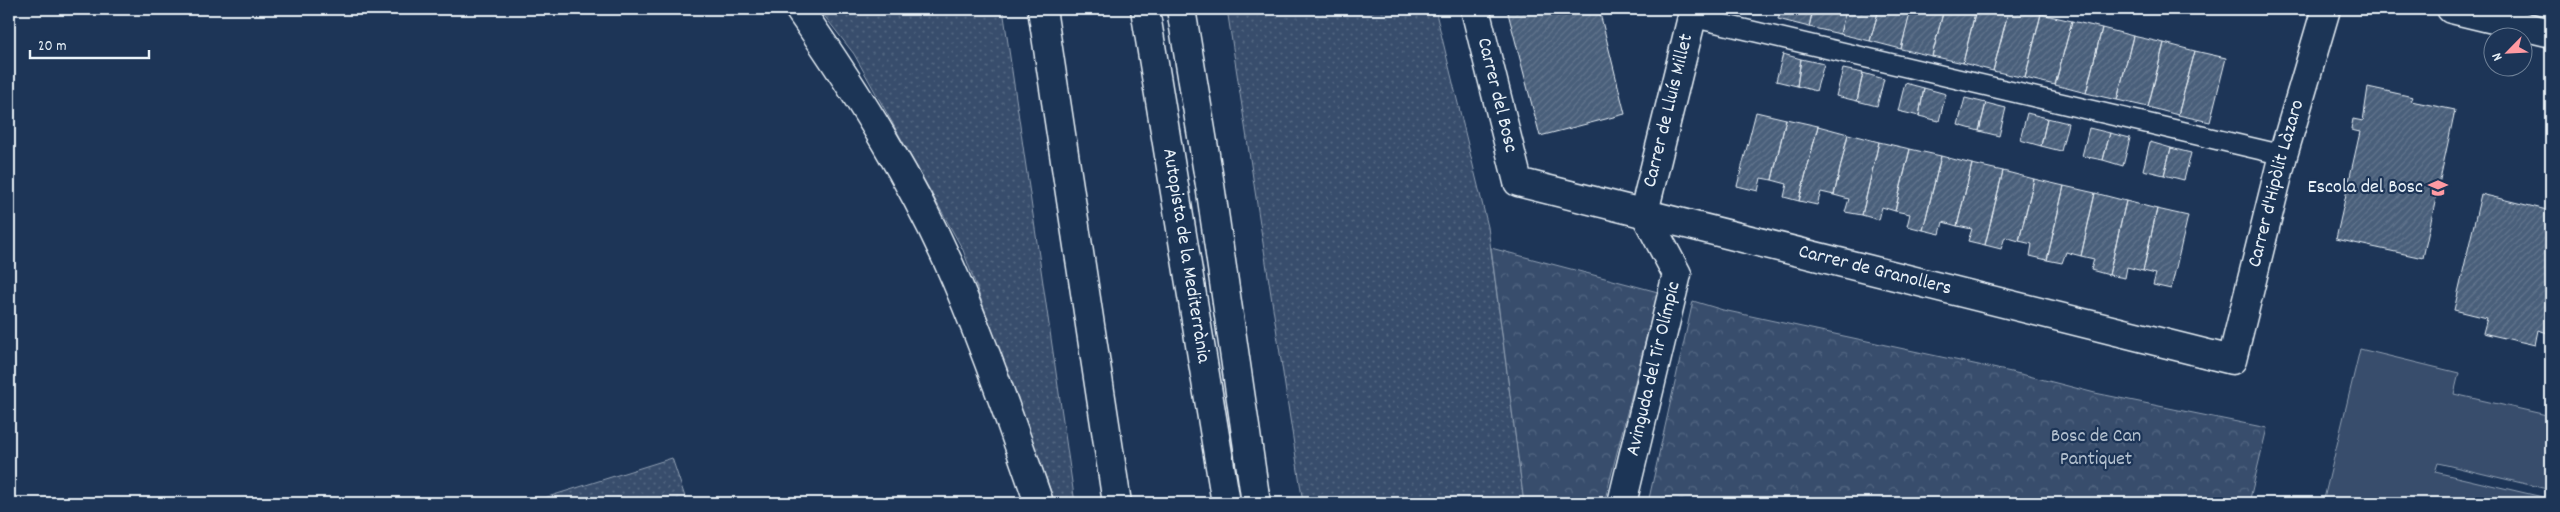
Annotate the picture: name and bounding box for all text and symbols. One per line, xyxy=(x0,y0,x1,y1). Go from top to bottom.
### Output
scale bar xyxy=(30,28,149,60)
north arrow xyxy=(2482,28,2532,78)
street label: Carrer de Lluís Millet xyxy=(1637,31,1701,190)
street label: Carrer del Bosc xyxy=(1469,35,1524,156)
text: 20 m xyxy=(38,36,66,58)
text: N xyxy=(2487,49,2508,64)
street label: Carrer d'Hipòlit Làzaro xyxy=(2242,96,2312,270)
street label: Autopista de la Mediterrània xyxy=(1154,146,1217,366)
place label: Escola del Bosc xyxy=(2307,174,2423,202)
school or university icon: Escola del Bosc xyxy=(2427,177,2449,199)
street label: Carrer de Granollers xyxy=(1795,238,1954,304)
street label: Avinguda del Tir Olímpic xyxy=(1620,279,1689,459)
park label: Bosc de Can Pantiquet xyxy=(2051,423,2141,474)

